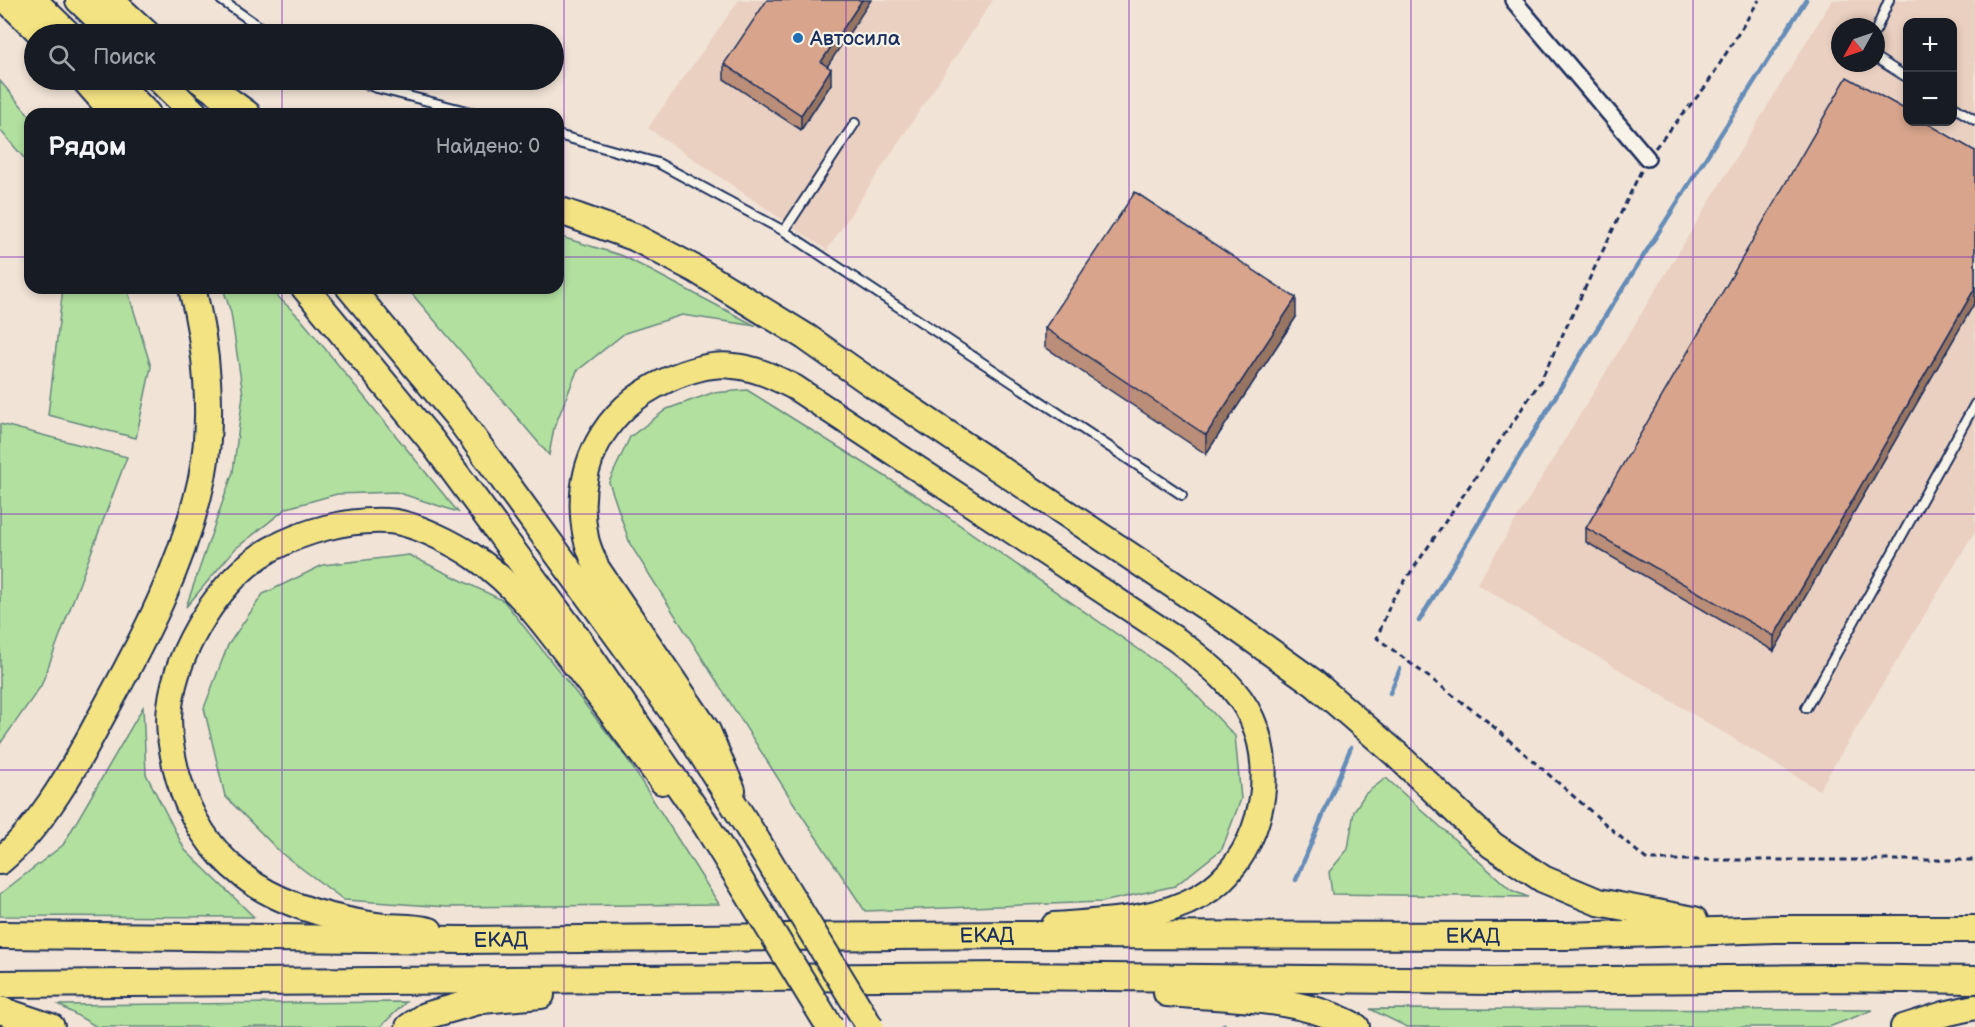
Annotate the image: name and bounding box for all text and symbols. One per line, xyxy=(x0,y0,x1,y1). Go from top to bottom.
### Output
north arrow xyxy=(1831,18,1885,72)
map controls xyxy=(1903,18,1957,126)
button: + xyxy=(1903,18,1957,72)
search box xyxy=(24,24,564,90)
place label: Автосила xyxy=(809,26,901,51)
marker: Автосила xyxy=(791,31,805,45)
icon: search xyxy=(45,41,78,74)
text: Поиск xyxy=(93,44,156,71)
button: − xyxy=(1903,72,1957,126)
text: Рядом xyxy=(48,132,126,163)
text: Найдено: 0 xyxy=(436,135,540,159)
street label: ЕКАД xyxy=(959,923,1015,948)
street label: ЕКАД xyxy=(1446,924,1501,949)
street label: ЕКАД xyxy=(473,927,529,953)

